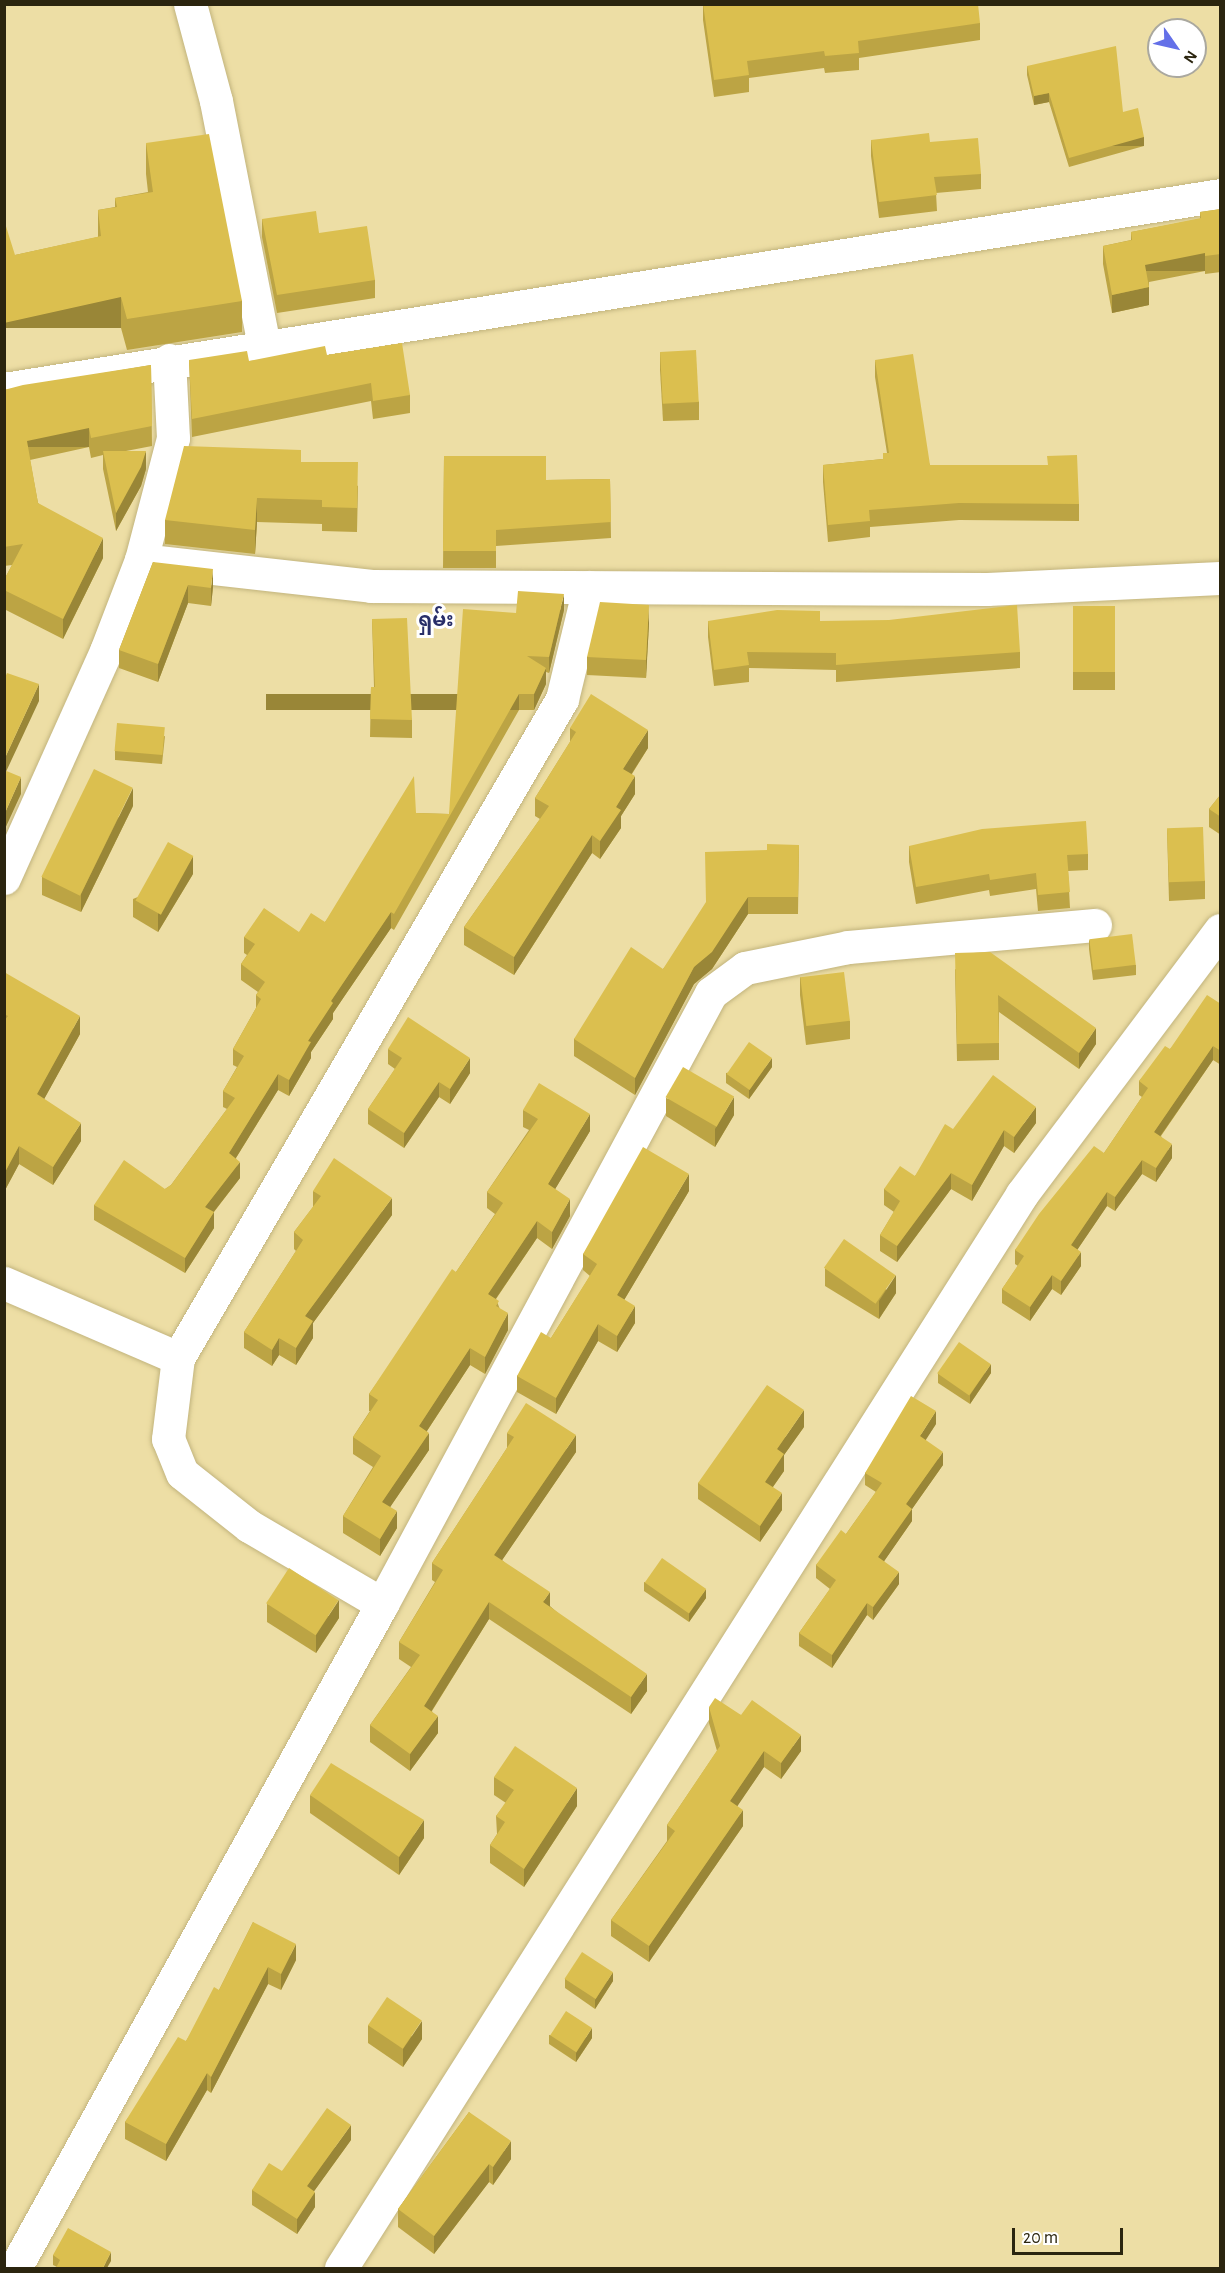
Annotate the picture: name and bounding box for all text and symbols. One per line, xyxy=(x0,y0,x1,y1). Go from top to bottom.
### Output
north arrow xyxy=(1147,18,1207,78)
text: N xyxy=(1181,48,1200,66)
district label: ရှမ်း xyxy=(418,608,454,632)
scale bar xyxy=(1015,2216,1126,2254)
text: 20 m xyxy=(1023,2229,1058,2247)

